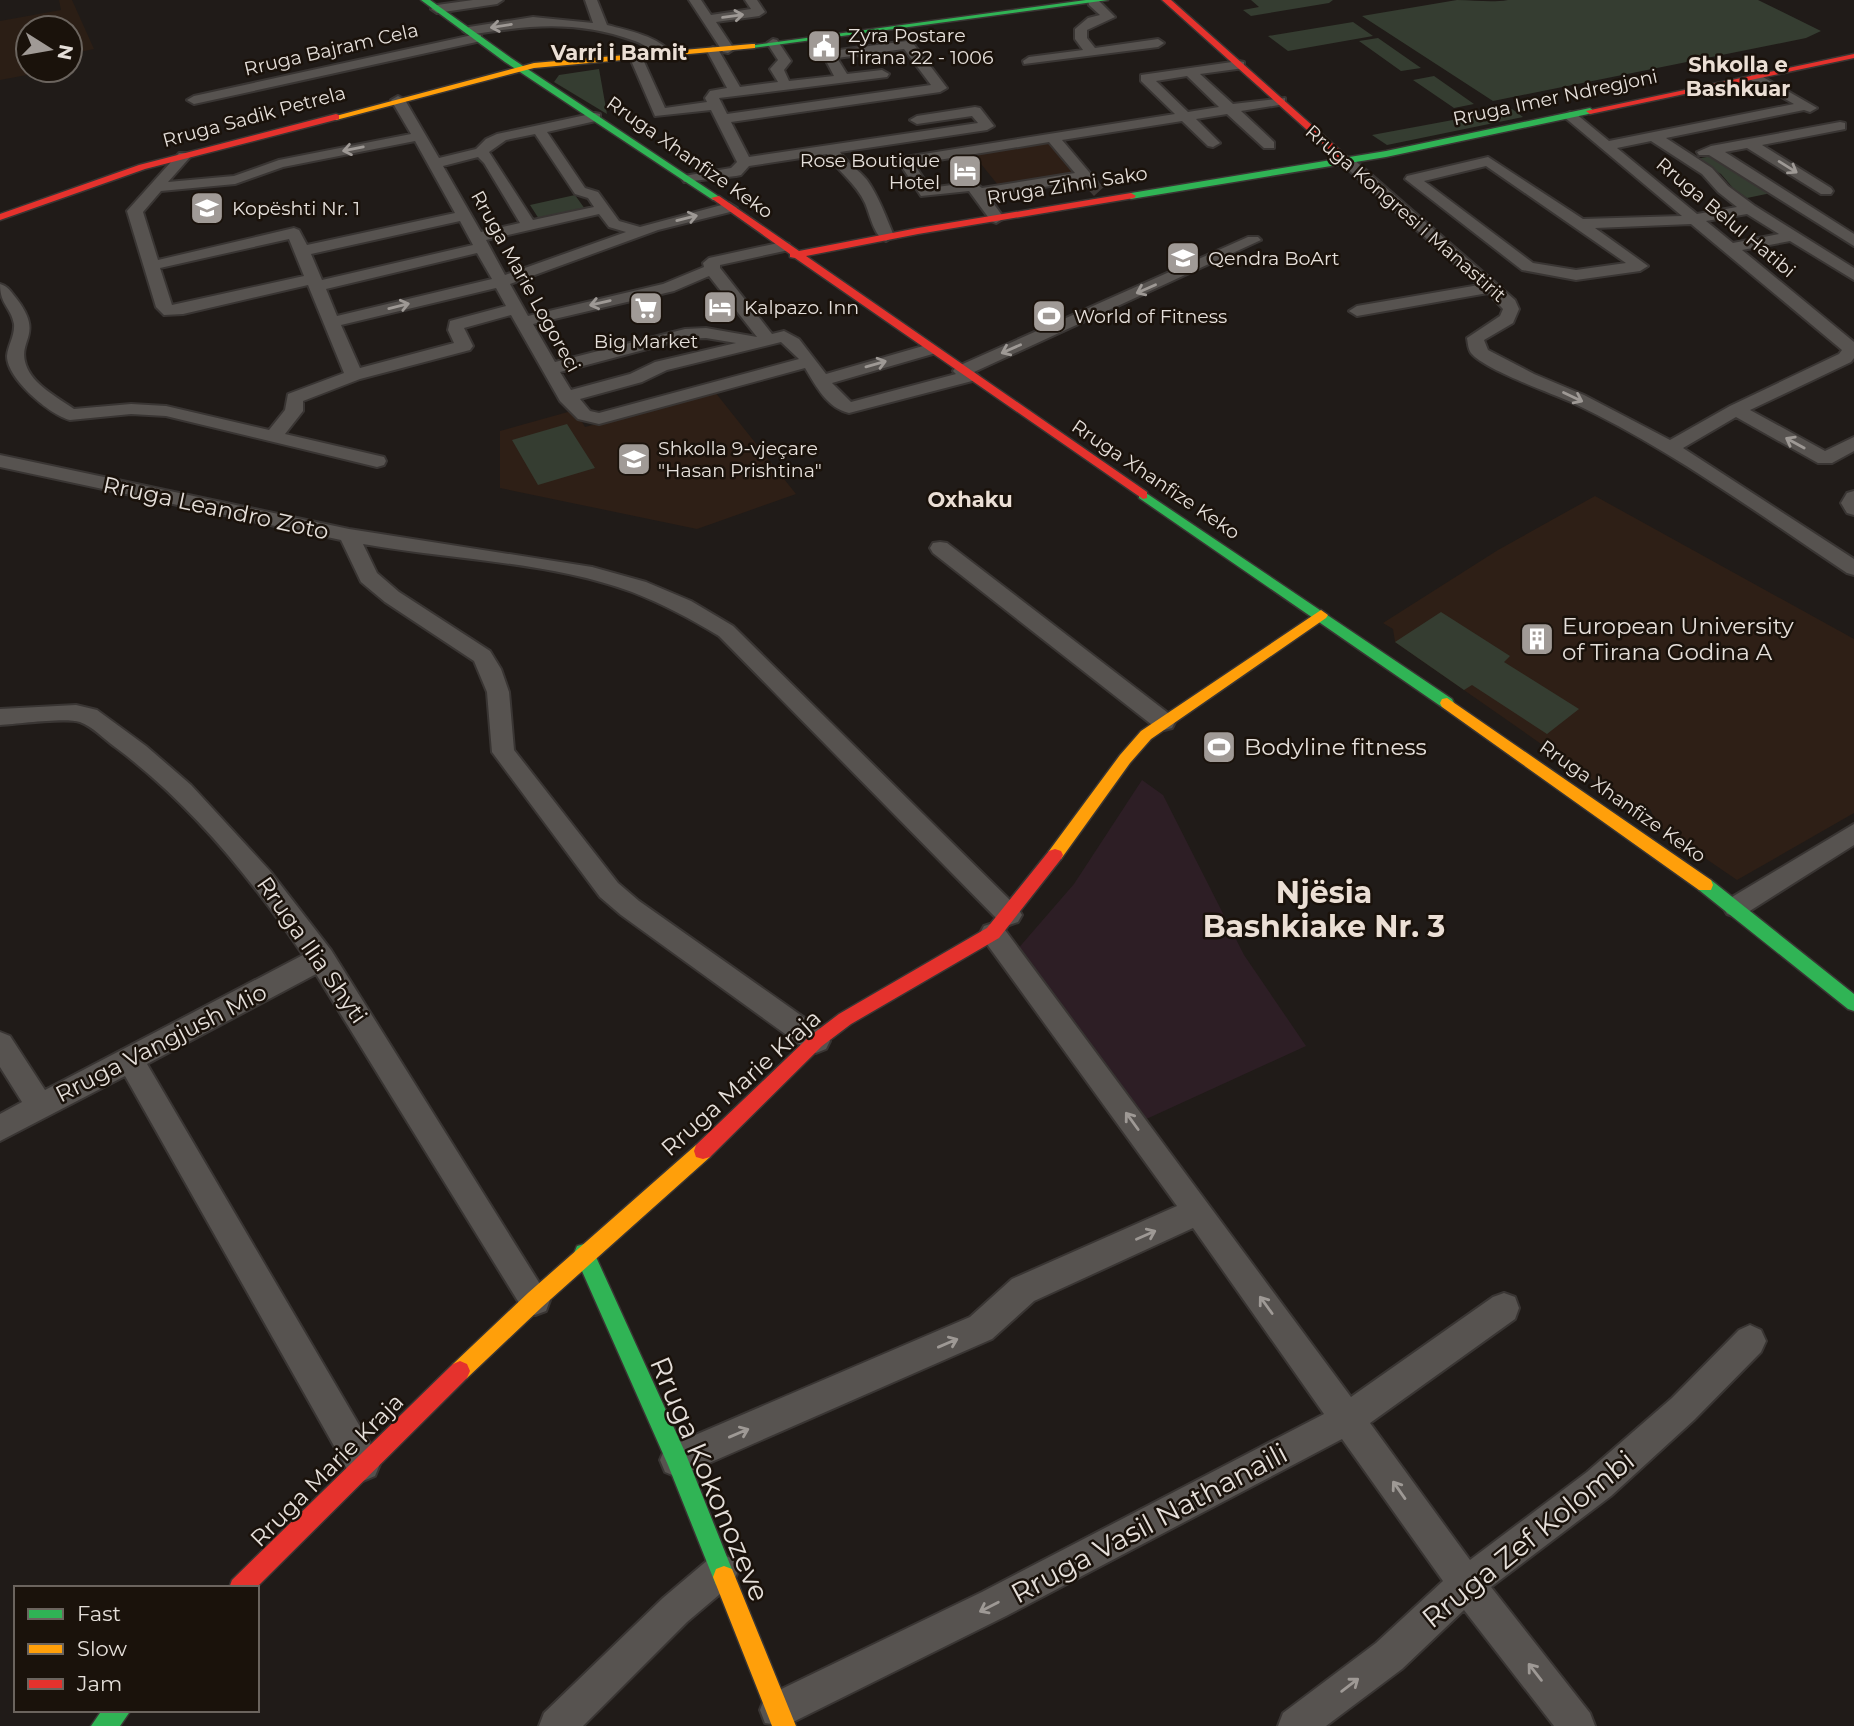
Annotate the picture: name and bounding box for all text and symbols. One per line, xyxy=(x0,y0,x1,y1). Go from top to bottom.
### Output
one-way arrow xyxy=(721,9,744,22)
north arrow xyxy=(14,14,84,84)
street label: Rruga Bajram Cela xyxy=(242,18,420,81)
one-way arrow xyxy=(490,20,513,33)
place label: Zyra Postare Tirana 22 - 1006 xyxy=(848,24,994,69)
public building icon: Zyra Postare Tirana 22 - 1006 xyxy=(805,27,843,65)
district label: Varri i Bamit xyxy=(550,40,687,65)
text: N xyxy=(52,42,78,62)
district label: Shkolla e Bashkuar xyxy=(1686,52,1790,101)
street label: Rruga Imer Ndregjoni xyxy=(1451,65,1660,130)
street label: Rruga Sadik Petrela xyxy=(160,81,348,152)
street label: Rruga Xhanfize Keko xyxy=(602,91,777,224)
street label: Rruga Kongresi i Manastirit xyxy=(1301,120,1511,307)
one-way arrow xyxy=(342,143,365,157)
place label: Rose Boutique Hotel xyxy=(800,149,940,194)
hotel icon: Rose Boutique Hotel xyxy=(946,152,984,190)
street label: Rruga Belul Hatibi xyxy=(1651,152,1800,282)
one-way arrow xyxy=(1777,160,1797,174)
street label: Rruga Zihni Sako xyxy=(985,161,1149,210)
street label: Rruga Marie Logoreci xyxy=(466,186,585,376)
school or university icon: Kopështi Nr. 1 xyxy=(188,189,226,227)
place label: Kopështi Nr. 1 xyxy=(232,197,360,220)
one-way arrow xyxy=(675,211,698,225)
school or university icon: Qendra BoArt xyxy=(1164,239,1202,277)
place label: Qendra BoArt xyxy=(1208,247,1340,270)
one-way arrow xyxy=(1136,283,1157,296)
hotel icon: Kalpazo. Inn xyxy=(701,288,739,326)
supermarket icon: Big Market xyxy=(627,289,665,327)
one-way arrow xyxy=(589,296,612,310)
place label: Kalpazo. Inn xyxy=(744,296,859,319)
sports icon: World of Fitness xyxy=(1030,297,1068,335)
one-way arrow xyxy=(387,299,410,312)
place label: World of Fitness xyxy=(1074,305,1227,328)
place label: Big Market xyxy=(594,330,698,353)
one-way arrow xyxy=(1001,343,1022,356)
one-way arrow xyxy=(865,357,887,370)
one-way arrow xyxy=(1562,391,1584,404)
street label: Rruga Xhanfize Keko xyxy=(1067,415,1244,544)
one-way arrow xyxy=(1785,436,1806,449)
place label: Shkolla 9-vjeçare "Hasan Prishtina" xyxy=(658,437,822,482)
school or university icon: Shkolla 9-vjeçare "Hasan Prishtina" xyxy=(615,440,653,478)
street label: Rruga Leandro Zoto xyxy=(101,470,331,546)
district label: Oxhaku xyxy=(927,487,1013,512)
place label: European University of Tirana Godina A xyxy=(1562,612,1794,666)
building icon: European University of Tirana Godina A xyxy=(1518,620,1556,658)
sports icon: Bodyline fitness xyxy=(1200,728,1238,766)
place label: Bodyline fitness xyxy=(1244,733,1427,761)
street label: Rruga Xhanfize Keko xyxy=(1535,735,1710,868)
street label: Rruga Ilia Shyti xyxy=(251,871,373,1029)
district label: Njësia Bashkiake Nr. 3 xyxy=(1203,874,1445,945)
street label: Rruga Vangjush Mio xyxy=(51,978,271,1108)
street label: Rruga Marie Kraja xyxy=(655,1004,827,1162)
one-way arrow xyxy=(1125,1112,1139,1131)
one-way arrow xyxy=(1135,1228,1156,1241)
one-way arrow xyxy=(1259,1296,1273,1315)
one-way arrow xyxy=(937,1335,958,1348)
street label: Rruga Kokonozeve xyxy=(643,1352,777,1606)
street label: Rruga Marie Kraja xyxy=(245,1388,409,1552)
one-way arrow xyxy=(728,1426,750,1439)
street label: Rruga Vasil Nathanaili xyxy=(1005,1436,1293,1610)
street label: Rruga Zef Kolombi xyxy=(1415,1443,1641,1635)
one-way arrow xyxy=(1391,1481,1406,1500)
legend xyxy=(14,1586,259,1712)
one-way arrow xyxy=(979,1600,1000,1614)
text: Fast xyxy=(77,1601,121,1626)
text: Slow xyxy=(77,1636,127,1661)
one-way arrow xyxy=(1527,1664,1542,1682)
text: Jam xyxy=(76,1671,122,1696)
one-way arrow xyxy=(1341,1678,1360,1693)

